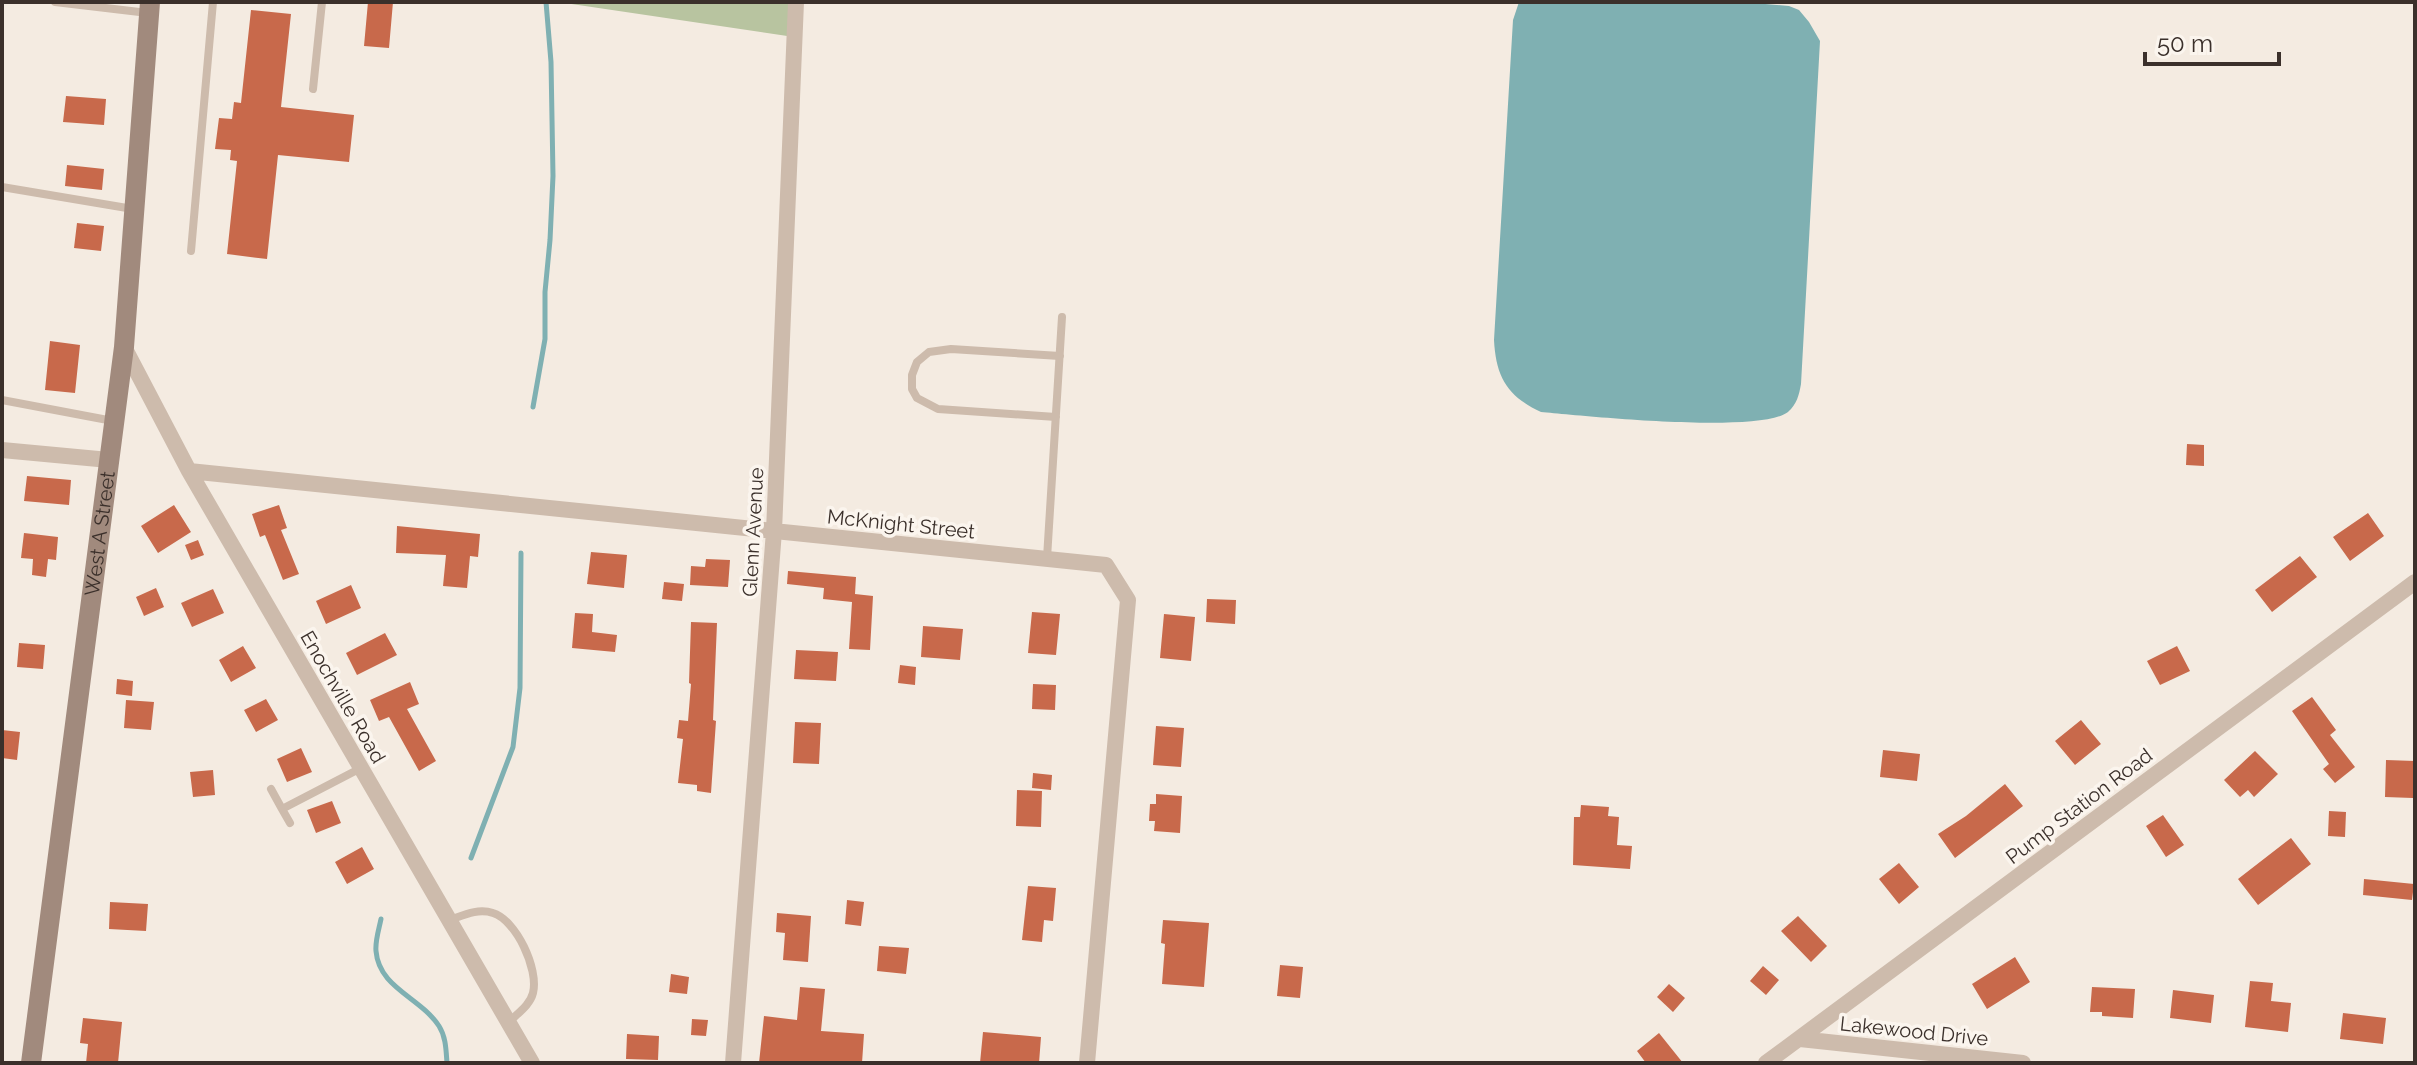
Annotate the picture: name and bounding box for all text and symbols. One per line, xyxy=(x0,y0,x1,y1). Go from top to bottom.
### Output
scale bar xyxy=(2145,16,2279,66)
text: 50 m xyxy=(2157,29,2213,58)
street label: Glenn Avenue xyxy=(738,466,768,597)
street label: West A Street xyxy=(80,469,120,597)
street label: McKnight Street xyxy=(826,504,976,544)
street label: Enochville Road xyxy=(295,627,391,767)
street label: Pump Station Road xyxy=(2001,743,2157,869)
street label: Lakewood Drive xyxy=(1839,1011,1990,1051)

